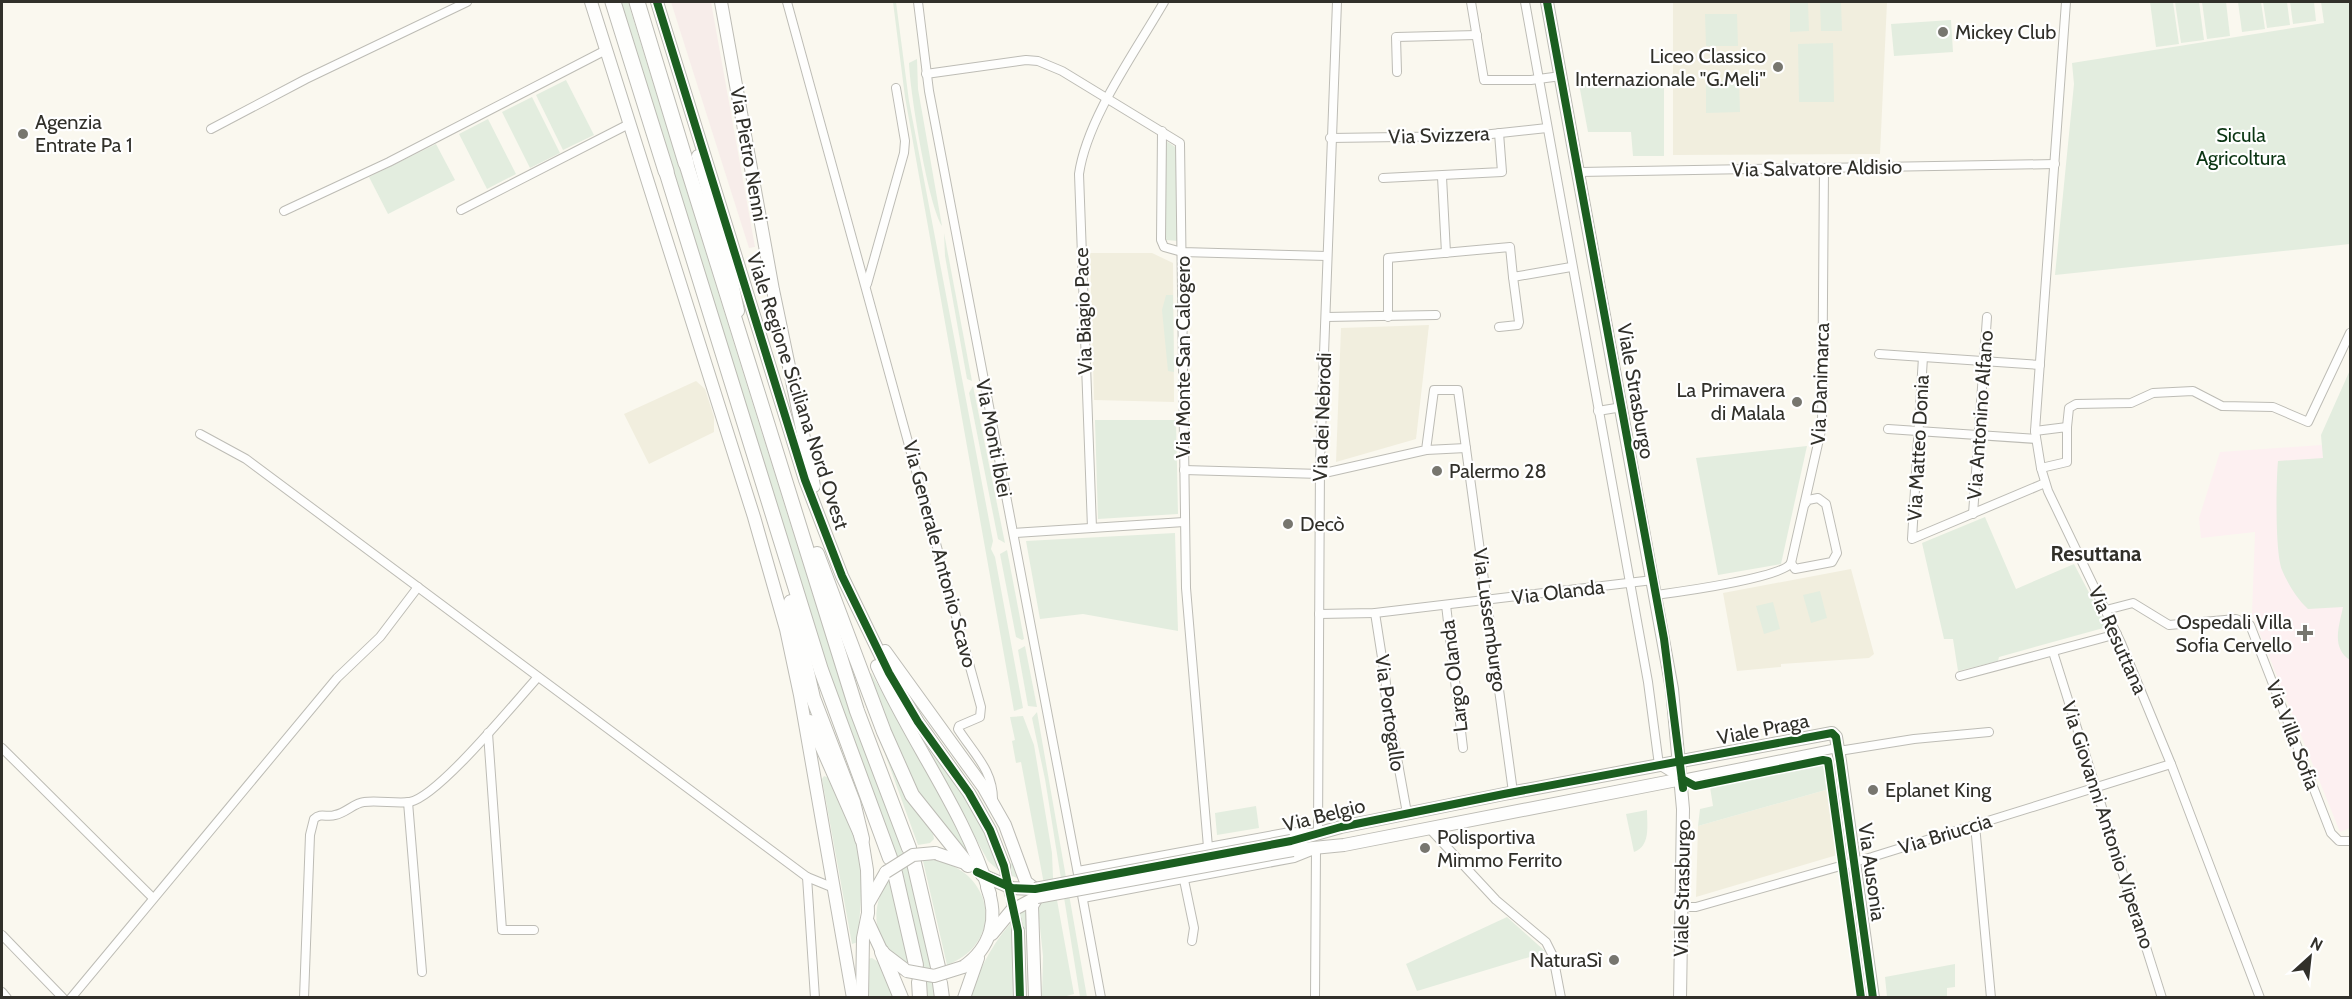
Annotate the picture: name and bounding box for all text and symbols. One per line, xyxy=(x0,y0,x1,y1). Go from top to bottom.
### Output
place label: Mickey Club xyxy=(1955,20,2056,44)
marker: Mickey Club xyxy=(1936,25,1950,39)
place label: Liceo Classico Internazionale "G.Meli" xyxy=(1575,44,1766,91)
marker: Liceo Classico Internazionale "G.Meli" xyxy=(1771,60,1785,74)
street label: Via Pietro Nenni xyxy=(725,85,773,223)
place label: Agenzia Entrate Pa 1 xyxy=(35,110,132,157)
street label: Via Svizzera xyxy=(1388,121,1491,149)
park label: Sicula Agricoltura xyxy=(2196,123,2287,170)
marker: Agenzia Entrate Pa 1 xyxy=(16,127,30,141)
street label: Via Salvatore Aldisio xyxy=(1732,155,1902,181)
street label: Via Biagio Pace xyxy=(1069,247,1097,375)
street label: Viale Regione Siciliana Nord Ovest xyxy=(742,250,854,533)
street label: Via Monte San Calogero xyxy=(1171,256,1195,458)
street label: Viale Strasburgo xyxy=(1612,321,1660,461)
street label: Via Danimarca xyxy=(1806,322,1834,446)
street label: Via Antonino Alfano xyxy=(1962,330,1998,500)
street label: Via dei Nebrodi xyxy=(1308,352,1336,482)
street label: Via Matteo Donia xyxy=(1902,374,1934,522)
street label: Via Monti Iblei xyxy=(971,377,1017,499)
place label: La Primavera di Malala xyxy=(1677,378,1785,425)
marker: La Primavera di Malala xyxy=(1790,395,1804,409)
street label: Via Generale Antonio Scavo xyxy=(898,438,982,670)
place label: Palermo 28 xyxy=(1449,459,1547,483)
marker: Palermo 28 xyxy=(1430,464,1444,478)
place label: Decò xyxy=(1300,512,1345,536)
marker: Decò xyxy=(1281,517,1295,531)
district label: Resuttana xyxy=(2051,541,2142,566)
street label: Via Lussemburgo xyxy=(1468,547,1512,693)
street label: Via Olanda xyxy=(1510,574,1606,610)
street label: Via Resuttana xyxy=(2083,582,2153,698)
place label: Ospedali Villa Sofia Cervello xyxy=(2176,610,2292,657)
street label: Largo Olanda xyxy=(1435,618,1473,733)
marker: Ospedali Villa Sofia Cervello xyxy=(2296,624,2314,642)
street label: Via Portogallo xyxy=(1370,653,1410,773)
street label: Via Villa Sofia xyxy=(2261,677,2325,794)
street label: Via Giovanni Antonio Viperano xyxy=(2057,698,2159,952)
street label: Viale Praga xyxy=(1715,708,1811,750)
place label: Eplanet King xyxy=(1885,778,1992,802)
marker: Eplanet King xyxy=(1866,783,1880,797)
street label: Via Belgio xyxy=(1280,793,1368,837)
street label: Via Briuccia xyxy=(1896,808,1995,860)
street label: Viale Strasburgo xyxy=(1669,819,1695,957)
street label: Via Ausonia xyxy=(1853,822,1891,923)
place label: Polisportiva Mimmo Ferrito xyxy=(1437,825,1562,872)
marker: Polisportiva Mimmo Ferrito xyxy=(1418,841,1432,855)
north arrow xyxy=(2280,927,2340,987)
text: N xyxy=(2307,933,2326,955)
place label: NaturaSì xyxy=(1530,948,1602,972)
marker: NaturaSì xyxy=(1607,953,1621,967)

